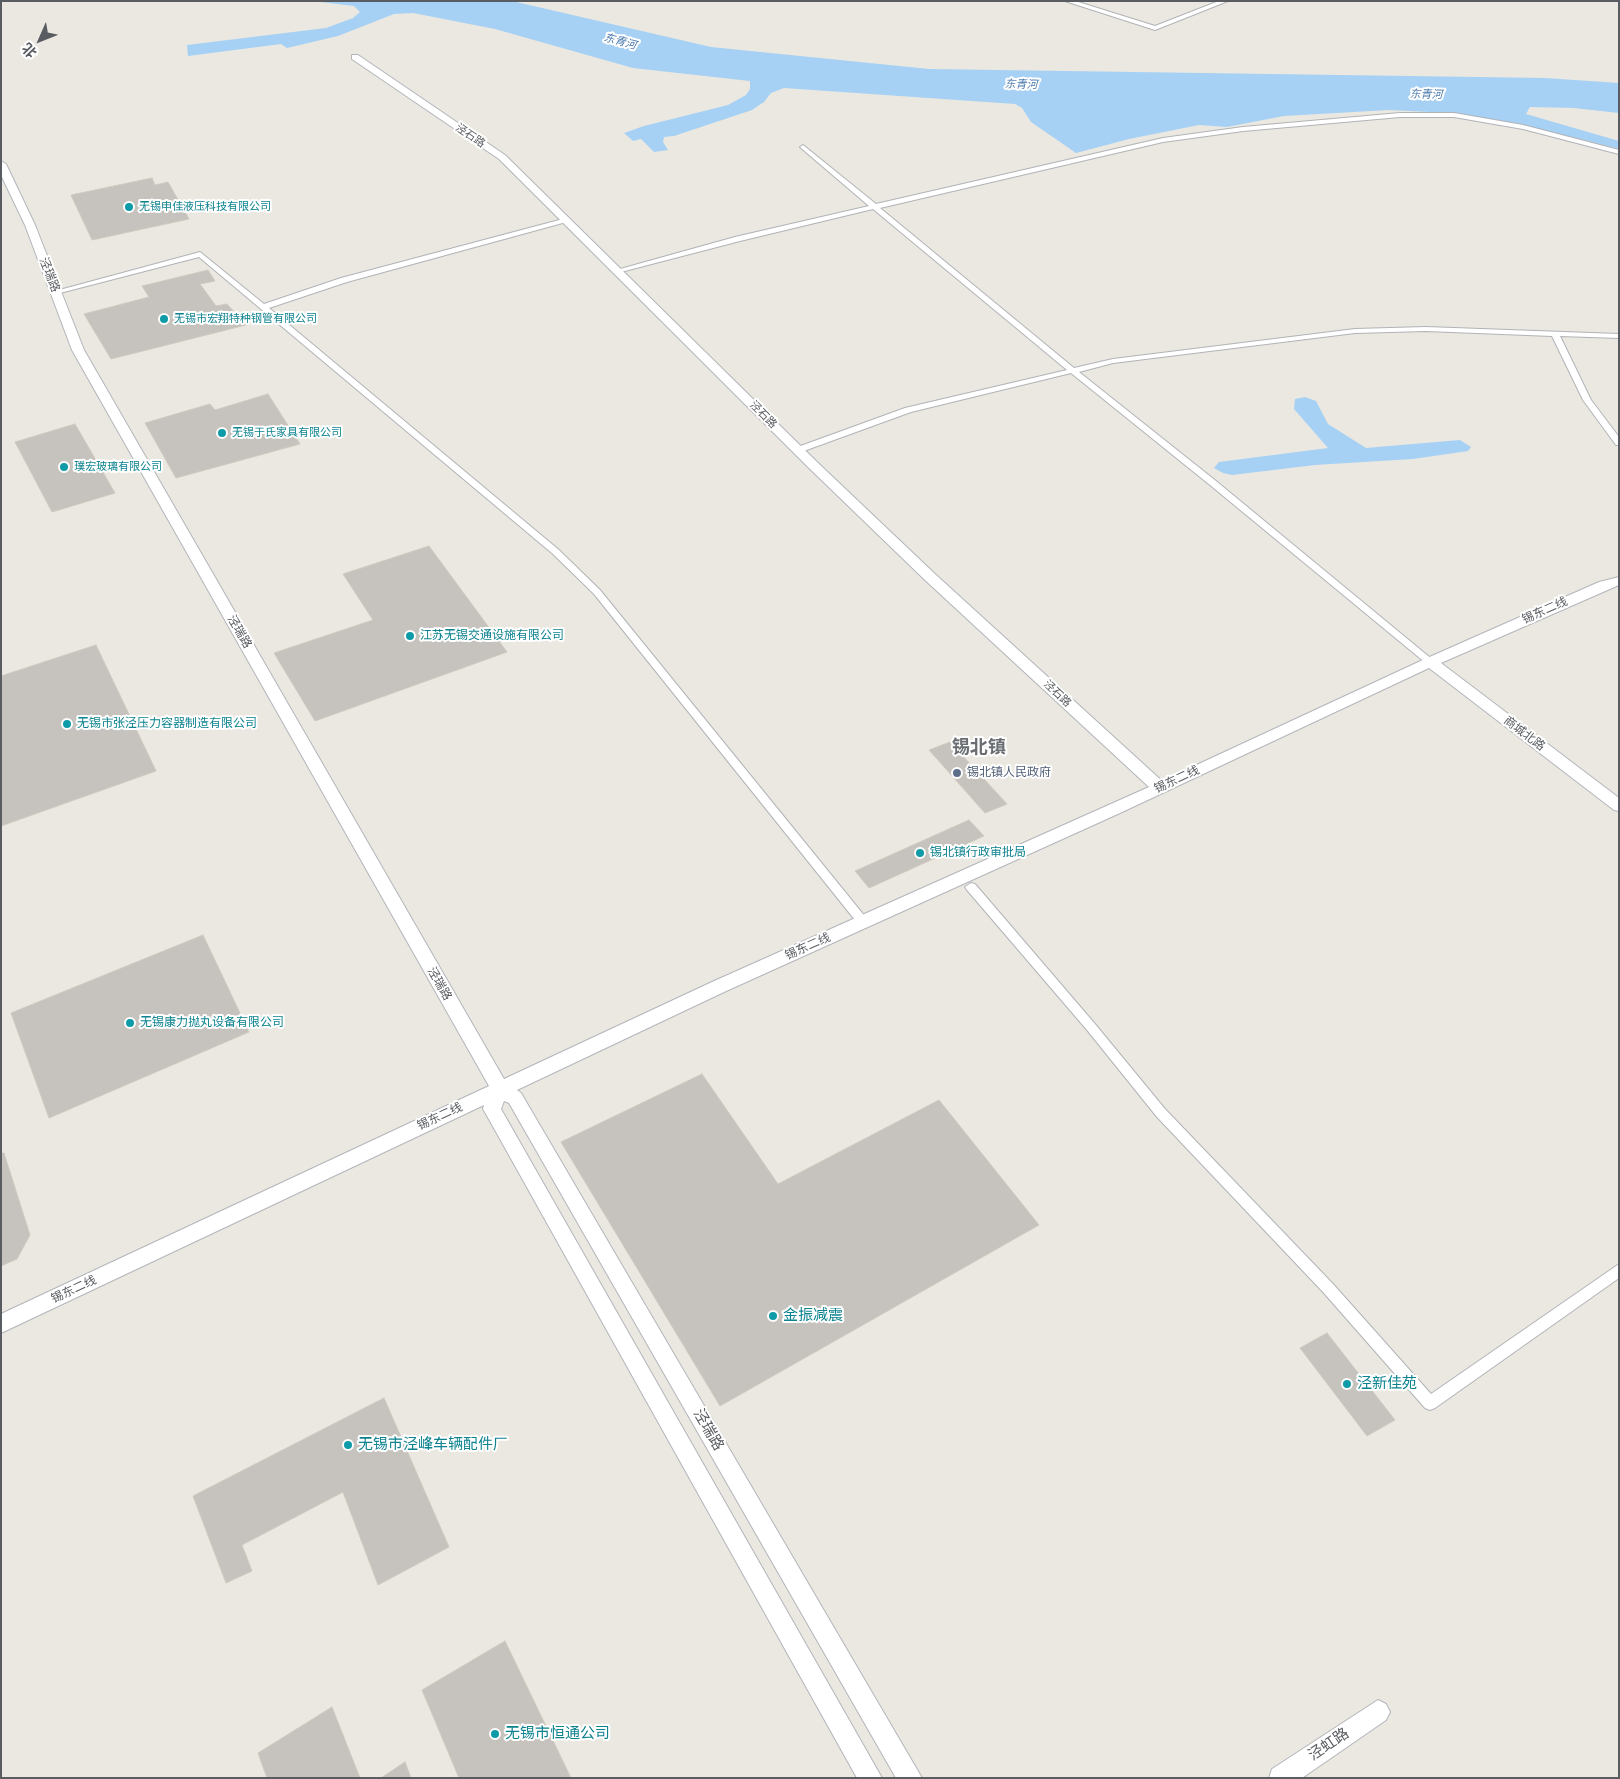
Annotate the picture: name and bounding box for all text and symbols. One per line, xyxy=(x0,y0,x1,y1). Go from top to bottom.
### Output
north arrow xyxy=(15,15,65,65)
water label: 东青河 xyxy=(602,31,638,53)
text: 北 xyxy=(18,39,41,62)
water label: 东青河 xyxy=(1004,78,1038,92)
water label: 东青河 xyxy=(1409,88,1443,102)
street label: 泾石路 xyxy=(453,121,487,151)
place label: 无锡申佳液压科技有限公司 xyxy=(139,200,271,214)
marker: 无锡申佳液压科技有限公司 xyxy=(123,201,135,213)
street label: 泾瑞路 xyxy=(36,256,62,294)
place label: 无锡市宏翔特种钢管有限公司 xyxy=(174,312,317,326)
marker: 无锡市宏翔特种钢管有限公司 xyxy=(158,313,170,325)
street label: 泾石路 xyxy=(747,399,779,431)
place label: 无锡于氏家具有限公司 xyxy=(232,426,342,440)
marker: 无锡于氏家具有限公司 xyxy=(216,427,228,439)
place label: 璞宏玻璃有限公司 xyxy=(74,460,162,474)
marker: 璞宏玻璃有限公司 xyxy=(58,461,70,473)
street label: 锡东二线 xyxy=(1520,595,1570,627)
street label: 泾瑞路 xyxy=(224,613,254,651)
place label: 江苏无锡交通设施有限公司 xyxy=(420,629,564,643)
marker: 江苏无锡交通设施有限公司 xyxy=(404,630,416,642)
street label: 泾石路 xyxy=(1040,678,1074,710)
street label: 商城北路 xyxy=(1500,714,1548,754)
place label: 无锡市张泾压力容器制造有限公司 xyxy=(77,717,257,731)
marker: 无锡市张泾压力容器制造有限公司 xyxy=(61,718,73,730)
district label: 锡北镇 xyxy=(952,737,1006,759)
street label: 锡东二线 xyxy=(1152,763,1202,797)
place label: 锡北镇人民政府 xyxy=(967,766,1051,780)
marker: 锡北镇人民政府 xyxy=(951,767,963,779)
place label: 锡北镇行政审批局 xyxy=(930,846,1026,860)
marker: 锡北镇行政审批局 xyxy=(914,847,926,859)
street label: 锡东二线 xyxy=(783,931,833,963)
street label: 泾瑞路 xyxy=(424,965,454,1003)
place label: 无锡康力抛丸设备有限公司 xyxy=(140,1016,284,1030)
marker: 无锡康力抛丸设备有限公司 xyxy=(124,1017,136,1029)
street label: 锡东二线 xyxy=(415,1100,465,1134)
street label: 锡东二线 xyxy=(49,1273,99,1307)
place label: 金振减震 xyxy=(783,1307,843,1325)
marker: 金振减震 xyxy=(767,1310,779,1322)
place label: 泾新佳苑 xyxy=(1357,1375,1417,1393)
marker: 泾新佳苑 xyxy=(1341,1378,1353,1390)
street label: 泾瑞路 xyxy=(689,1406,727,1454)
place label: 无锡市泾峰车辆配件厂 xyxy=(358,1436,508,1454)
marker: 无锡市泾峰车辆配件厂 xyxy=(342,1439,354,1451)
place label: 无锡市恒通公司 xyxy=(505,1725,610,1743)
street label: 泾虹路 xyxy=(1305,1725,1353,1765)
marker: 无锡市恒通公司 xyxy=(489,1728,501,1740)

